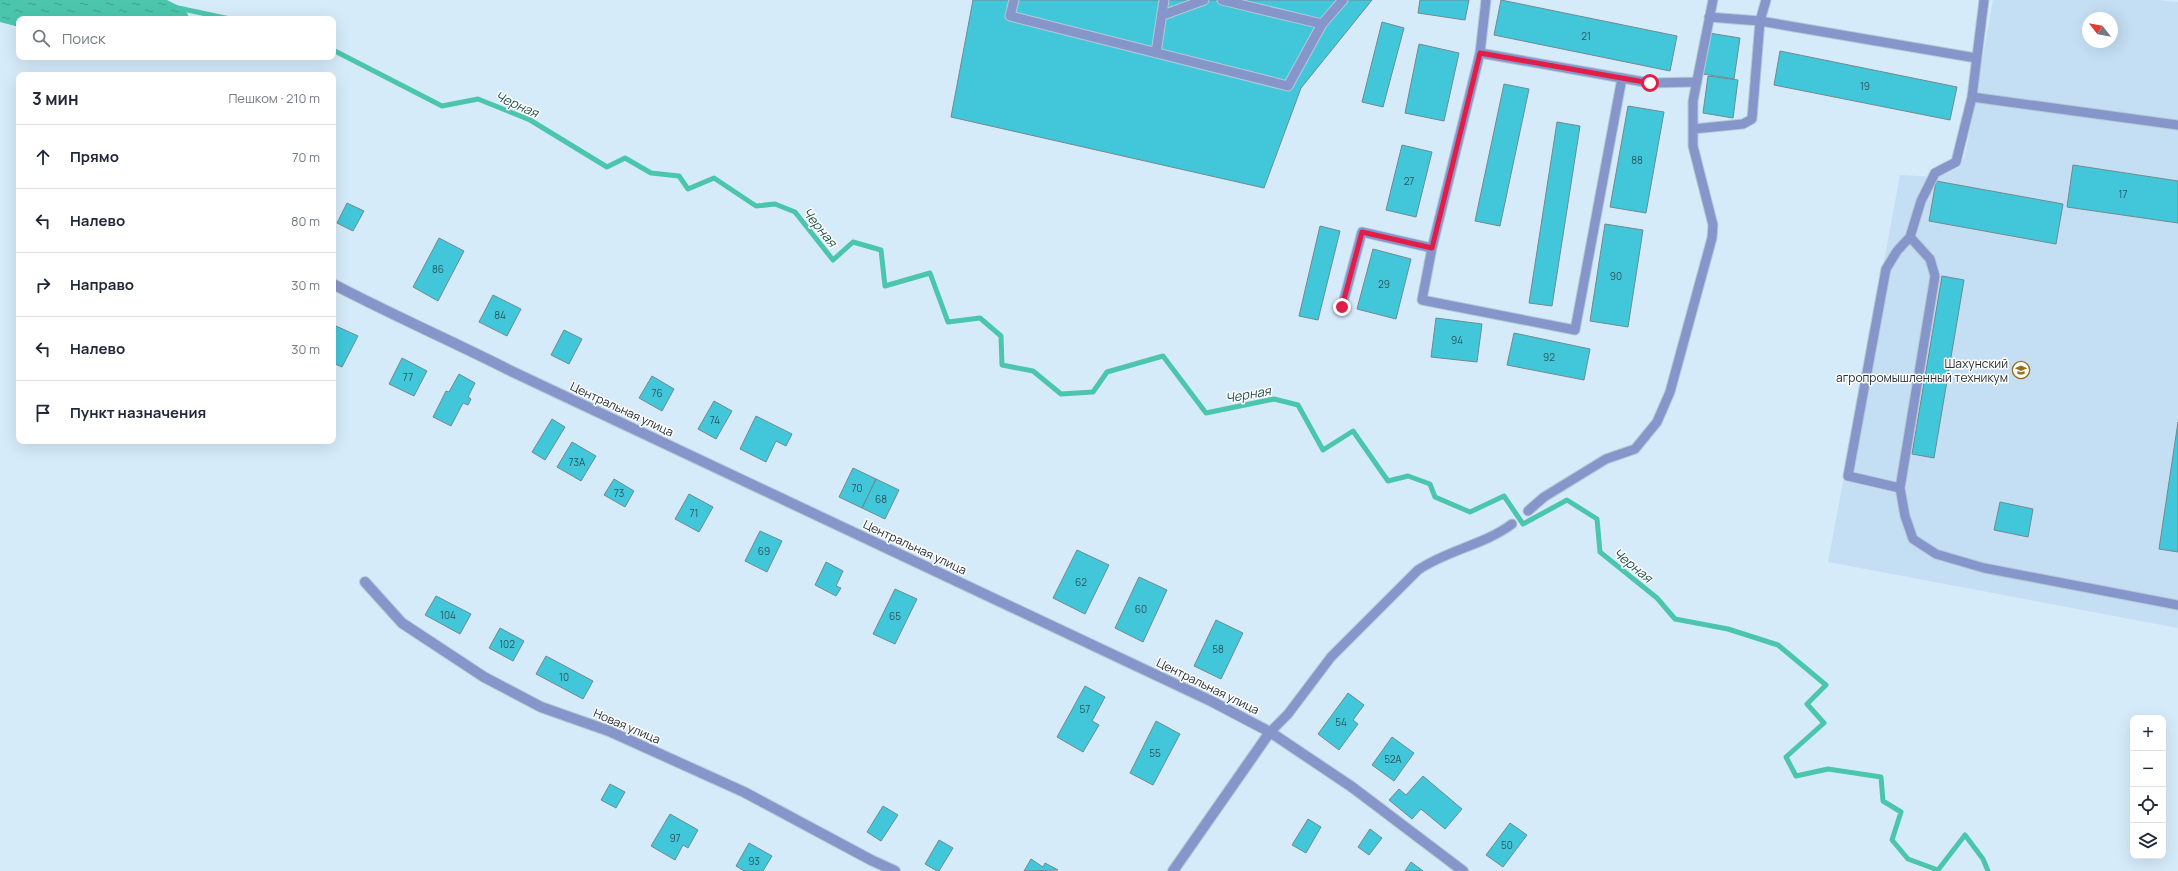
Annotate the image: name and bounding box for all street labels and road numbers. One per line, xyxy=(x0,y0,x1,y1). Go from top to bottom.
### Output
street label: Центральная улица xyxy=(567,378,677,440)
street label: Центральная улица xyxy=(860,516,970,578)
street label: Центральная улица xyxy=(1154,654,1262,718)
street label: Новая улица xyxy=(591,704,663,748)

